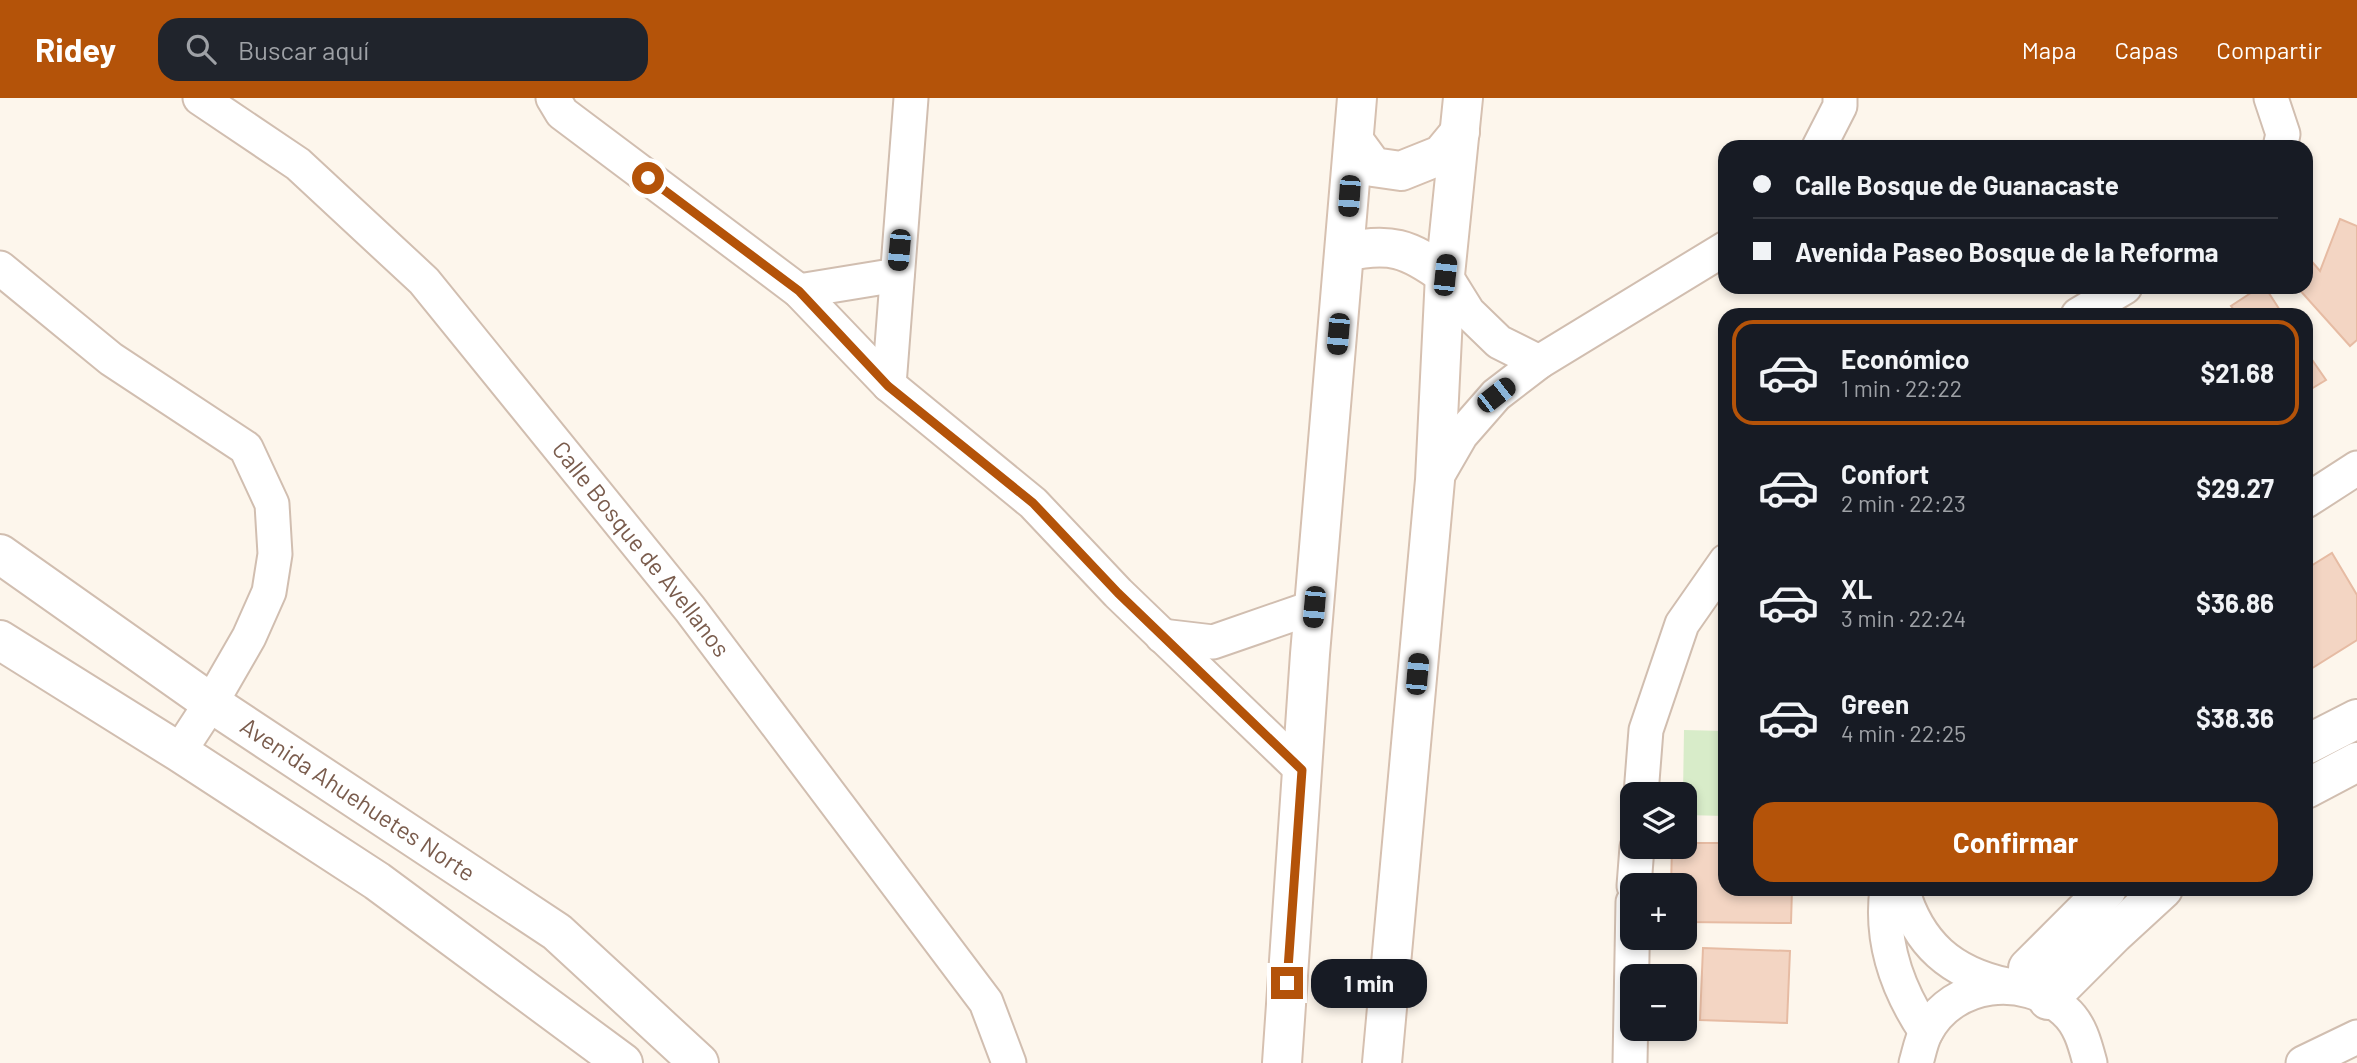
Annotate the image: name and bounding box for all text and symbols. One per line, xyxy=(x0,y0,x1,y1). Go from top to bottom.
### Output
search box xyxy=(158,18,648,81)
text: Ridey xyxy=(35,29,116,69)
icon: search xyxy=(182,30,220,68)
text: Buscar aquí xyxy=(238,34,369,65)
text: Mapa xyxy=(2022,35,2077,64)
text: Capas xyxy=(2115,35,2178,64)
text: Compartir xyxy=(2216,35,2322,64)
route start xyxy=(632,162,664,194)
text: Calle Bosque de Guanacaste xyxy=(1795,169,2119,200)
car xyxy=(1338,174,1361,218)
car xyxy=(887,228,912,272)
text: Avenida Paseo Bosque de la Reforma xyxy=(1795,236,2219,267)
car xyxy=(1433,253,1458,297)
car xyxy=(1326,312,1351,356)
icon: car xyxy=(1757,341,1820,404)
text: Económico xyxy=(1841,343,1970,374)
text: $21.68 xyxy=(2200,357,2274,388)
car xyxy=(1473,374,1520,416)
text: 1 min · 22:22 xyxy=(1841,374,1962,402)
street label: Calle Bosque de Avellanos xyxy=(547,435,737,662)
icon: car xyxy=(1757,456,1820,519)
text: Confort xyxy=(1841,458,1929,489)
text: $29.27 xyxy=(2196,472,2274,503)
text: 2 min · 22:23 xyxy=(1841,489,1966,517)
icon: car xyxy=(1757,571,1820,634)
text: XL xyxy=(1841,573,1872,604)
car xyxy=(1302,585,1327,629)
text: $36.86 xyxy=(2196,587,2274,618)
text: 3 min · 22:24 xyxy=(1841,604,1966,632)
car xyxy=(1405,652,1430,696)
icon: car xyxy=(1757,686,1820,749)
text: Green xyxy=(1841,688,1909,719)
text: $38.36 xyxy=(2196,702,2274,733)
street label: Avenida Ahuehuetes Norte xyxy=(235,711,481,887)
text: 4 min · 22:25 xyxy=(1841,719,1966,747)
map controls xyxy=(1620,782,1697,1041)
button: layers xyxy=(1620,782,1697,859)
button: Confirmar xyxy=(1753,802,2278,882)
button: + xyxy=(1620,873,1697,950)
callout: 1 min xyxy=(1312,958,1427,1008)
button: − xyxy=(1620,964,1697,1041)
route end xyxy=(1271,967,1303,999)
text: 1 min xyxy=(1344,969,1394,997)

